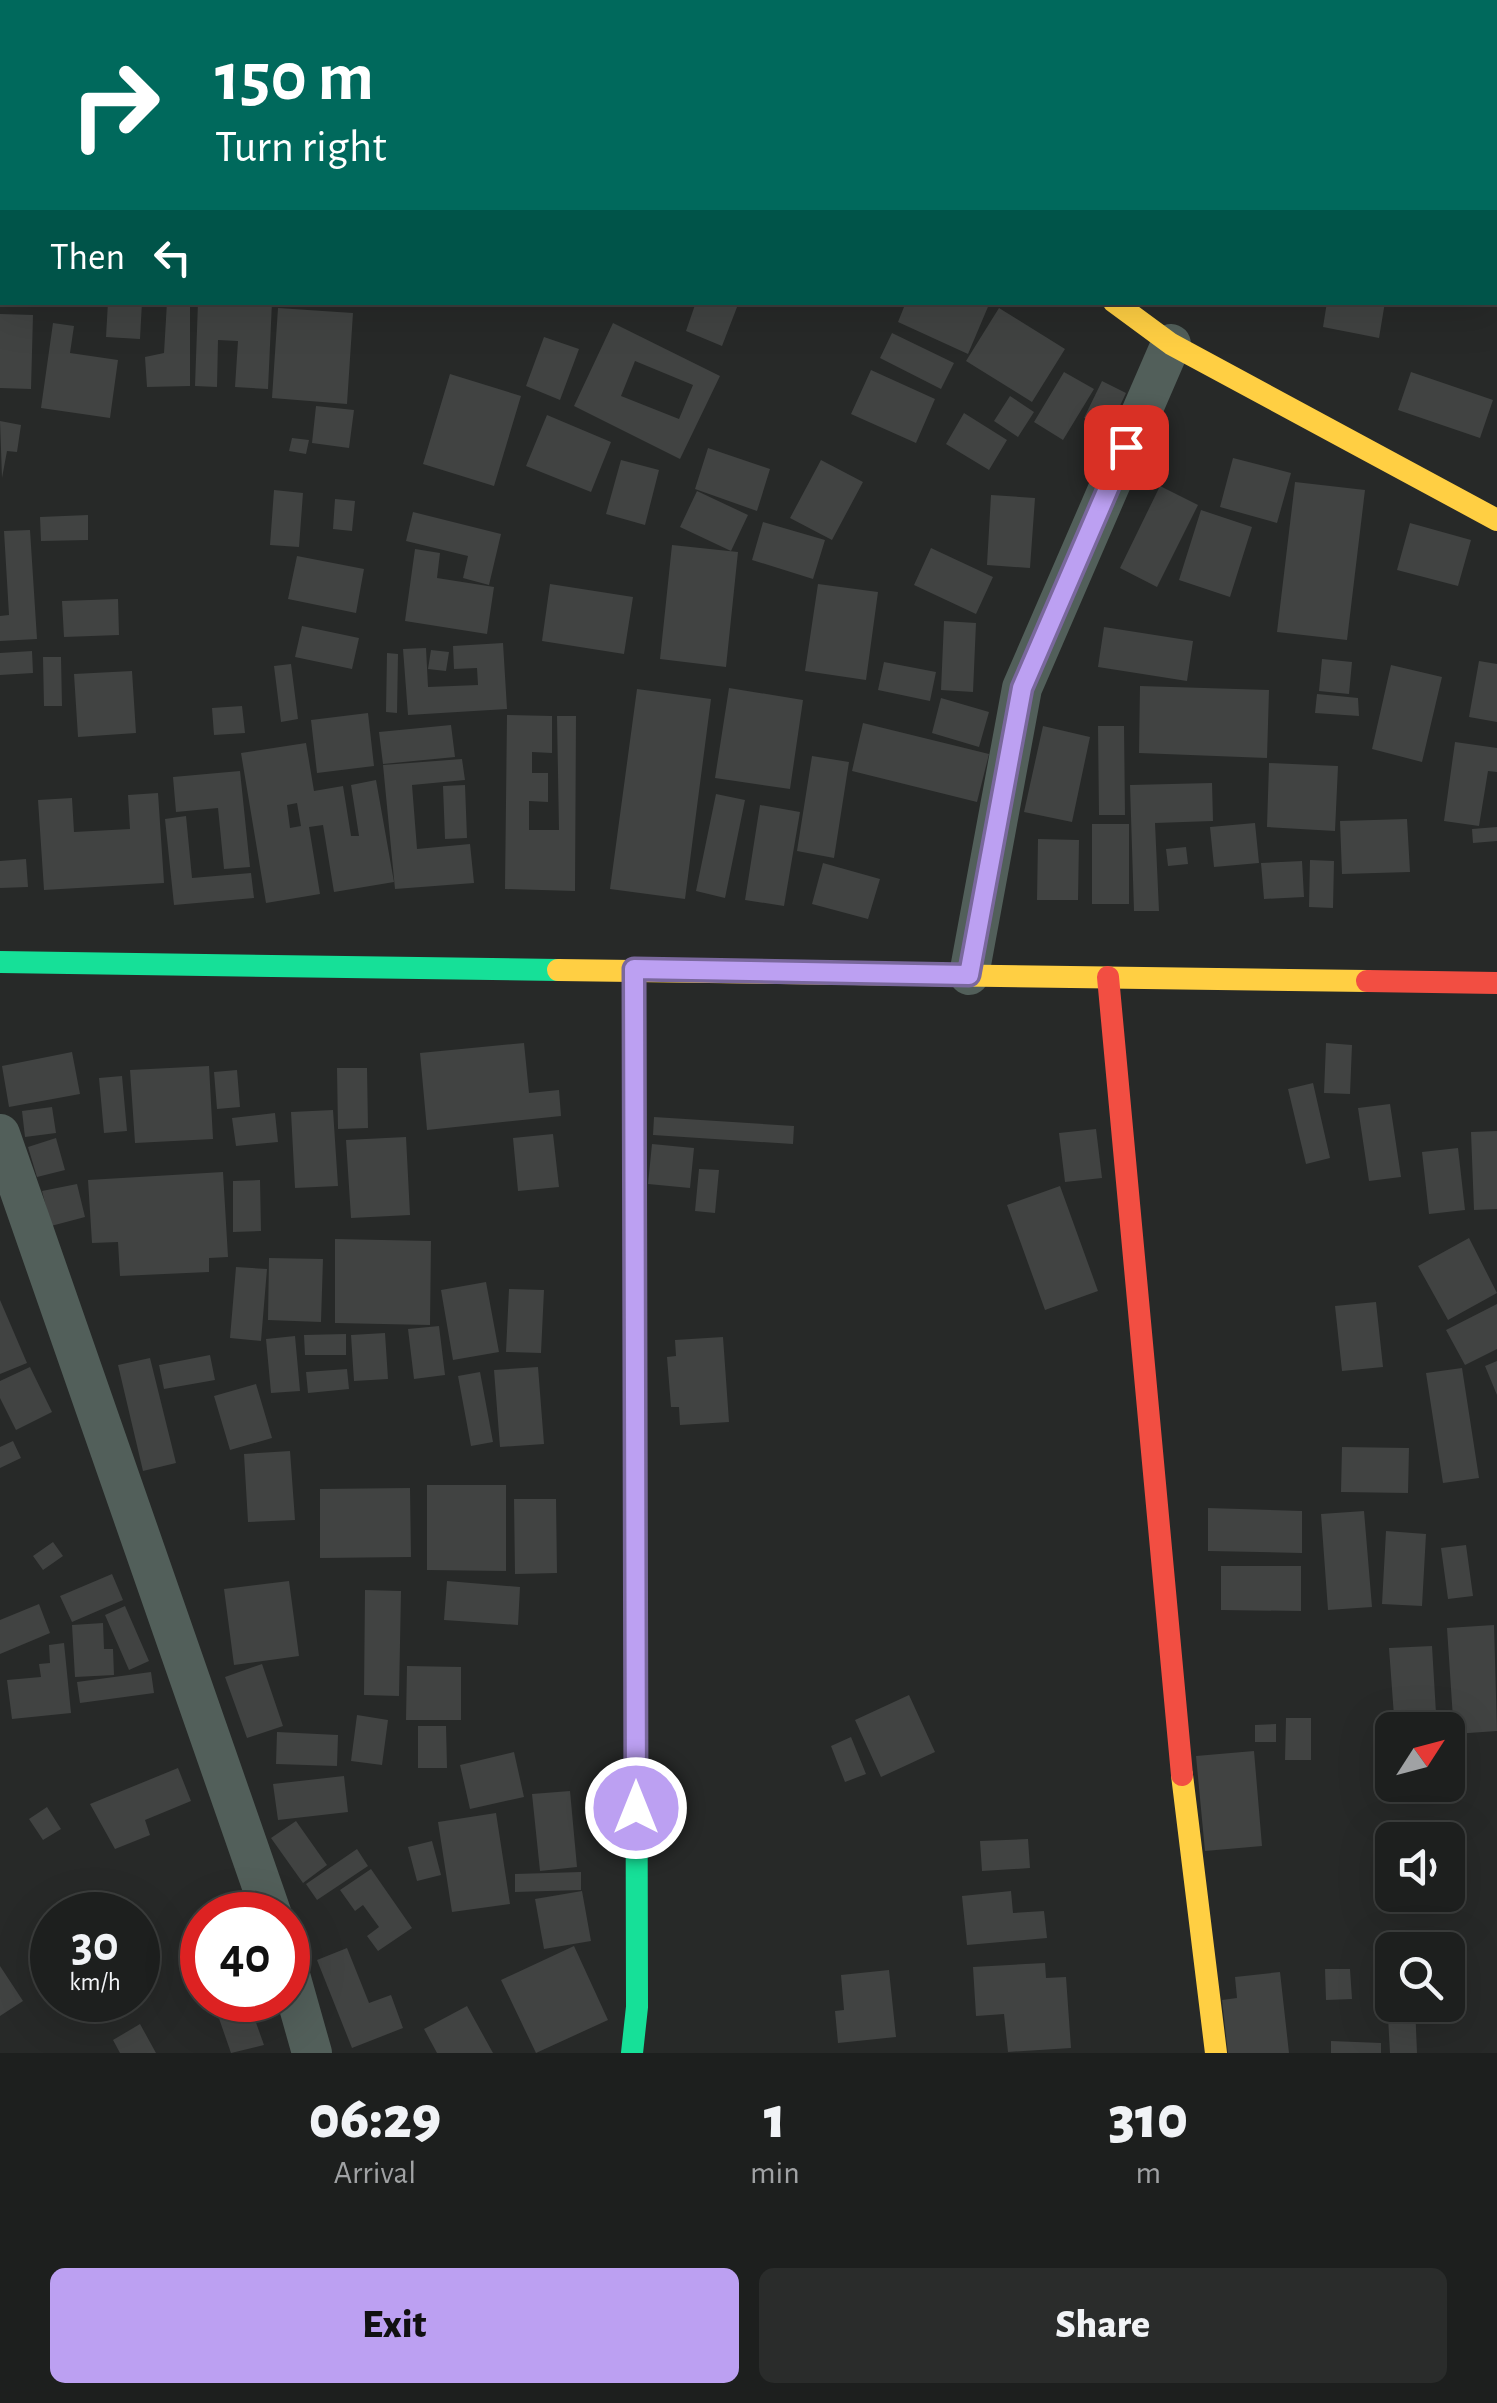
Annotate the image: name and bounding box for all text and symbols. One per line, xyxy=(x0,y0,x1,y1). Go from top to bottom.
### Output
icon: right xyxy=(50,40,180,170)
text: 150 m xyxy=(215,43,374,113)
text: Turn right xyxy=(215,125,387,170)
icon: left xyxy=(145,230,200,285)
text: Then xyxy=(50,239,125,277)
pin xyxy=(1084,405,1169,490)
icon: arrive xyxy=(1099,420,1154,475)
north arrow xyxy=(1375,1712,1465,1802)
map controls xyxy=(1375,1712,1465,2022)
position arrow xyxy=(584,1756,688,1860)
button: sound xyxy=(1375,1822,1465,1912)
speed limit sign: 40 xyxy=(180,1892,310,2022)
text: 30 xyxy=(71,1920,119,1970)
button: search xyxy=(1375,1932,1465,2022)
text: km/h xyxy=(69,1970,121,1995)
text: 06:29 xyxy=(309,2089,441,2149)
text: 1 xyxy=(764,2089,786,2149)
text: 310 xyxy=(1109,2089,1188,2149)
text: Arrival xyxy=(334,2157,416,2189)
text: min xyxy=(750,2157,800,2189)
text: m xyxy=(1136,2157,1161,2189)
button: Exit xyxy=(50,2268,739,2383)
button: Share xyxy=(759,2268,1447,2383)

